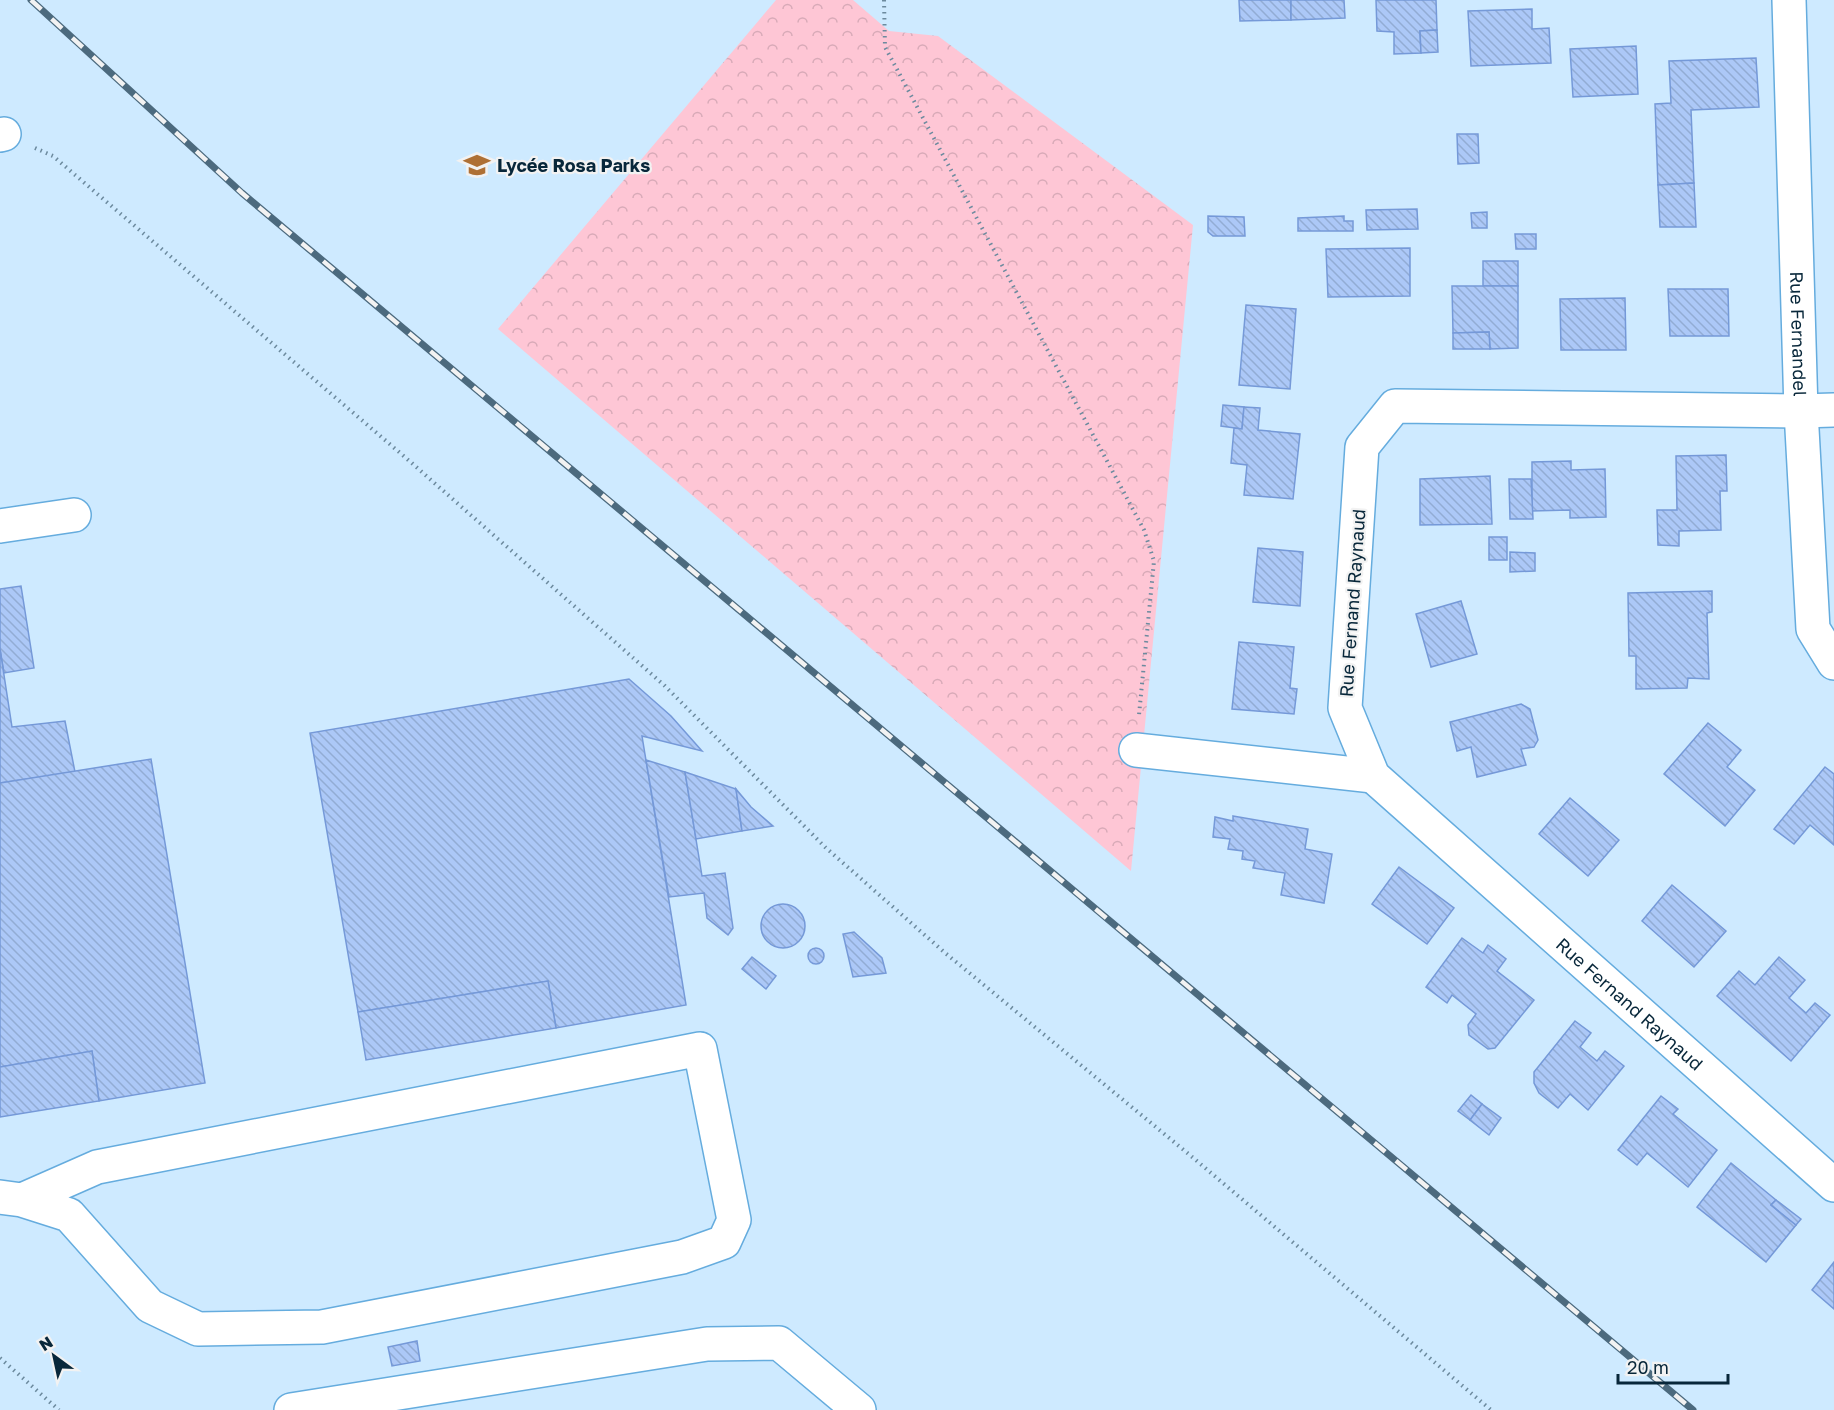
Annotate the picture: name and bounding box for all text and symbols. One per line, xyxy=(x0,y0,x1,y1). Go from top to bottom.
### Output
school or university icon: Lycée Rosa Parks xyxy=(462,150,492,180)
place label: Lycée Rosa Parks xyxy=(497,154,650,176)
street label: Rue Fernandel xyxy=(1786,271,1812,397)
street label: Rue Fernand Raynaud xyxy=(1334,508,1370,698)
street label: Rue Fernand Raynaud xyxy=(1552,933,1708,1075)
north arrow xyxy=(24,1326,84,1386)
text: N xyxy=(35,1332,56,1355)
scale bar xyxy=(1618,1347,1728,1385)
text: 20 m xyxy=(1627,1356,1669,1378)

